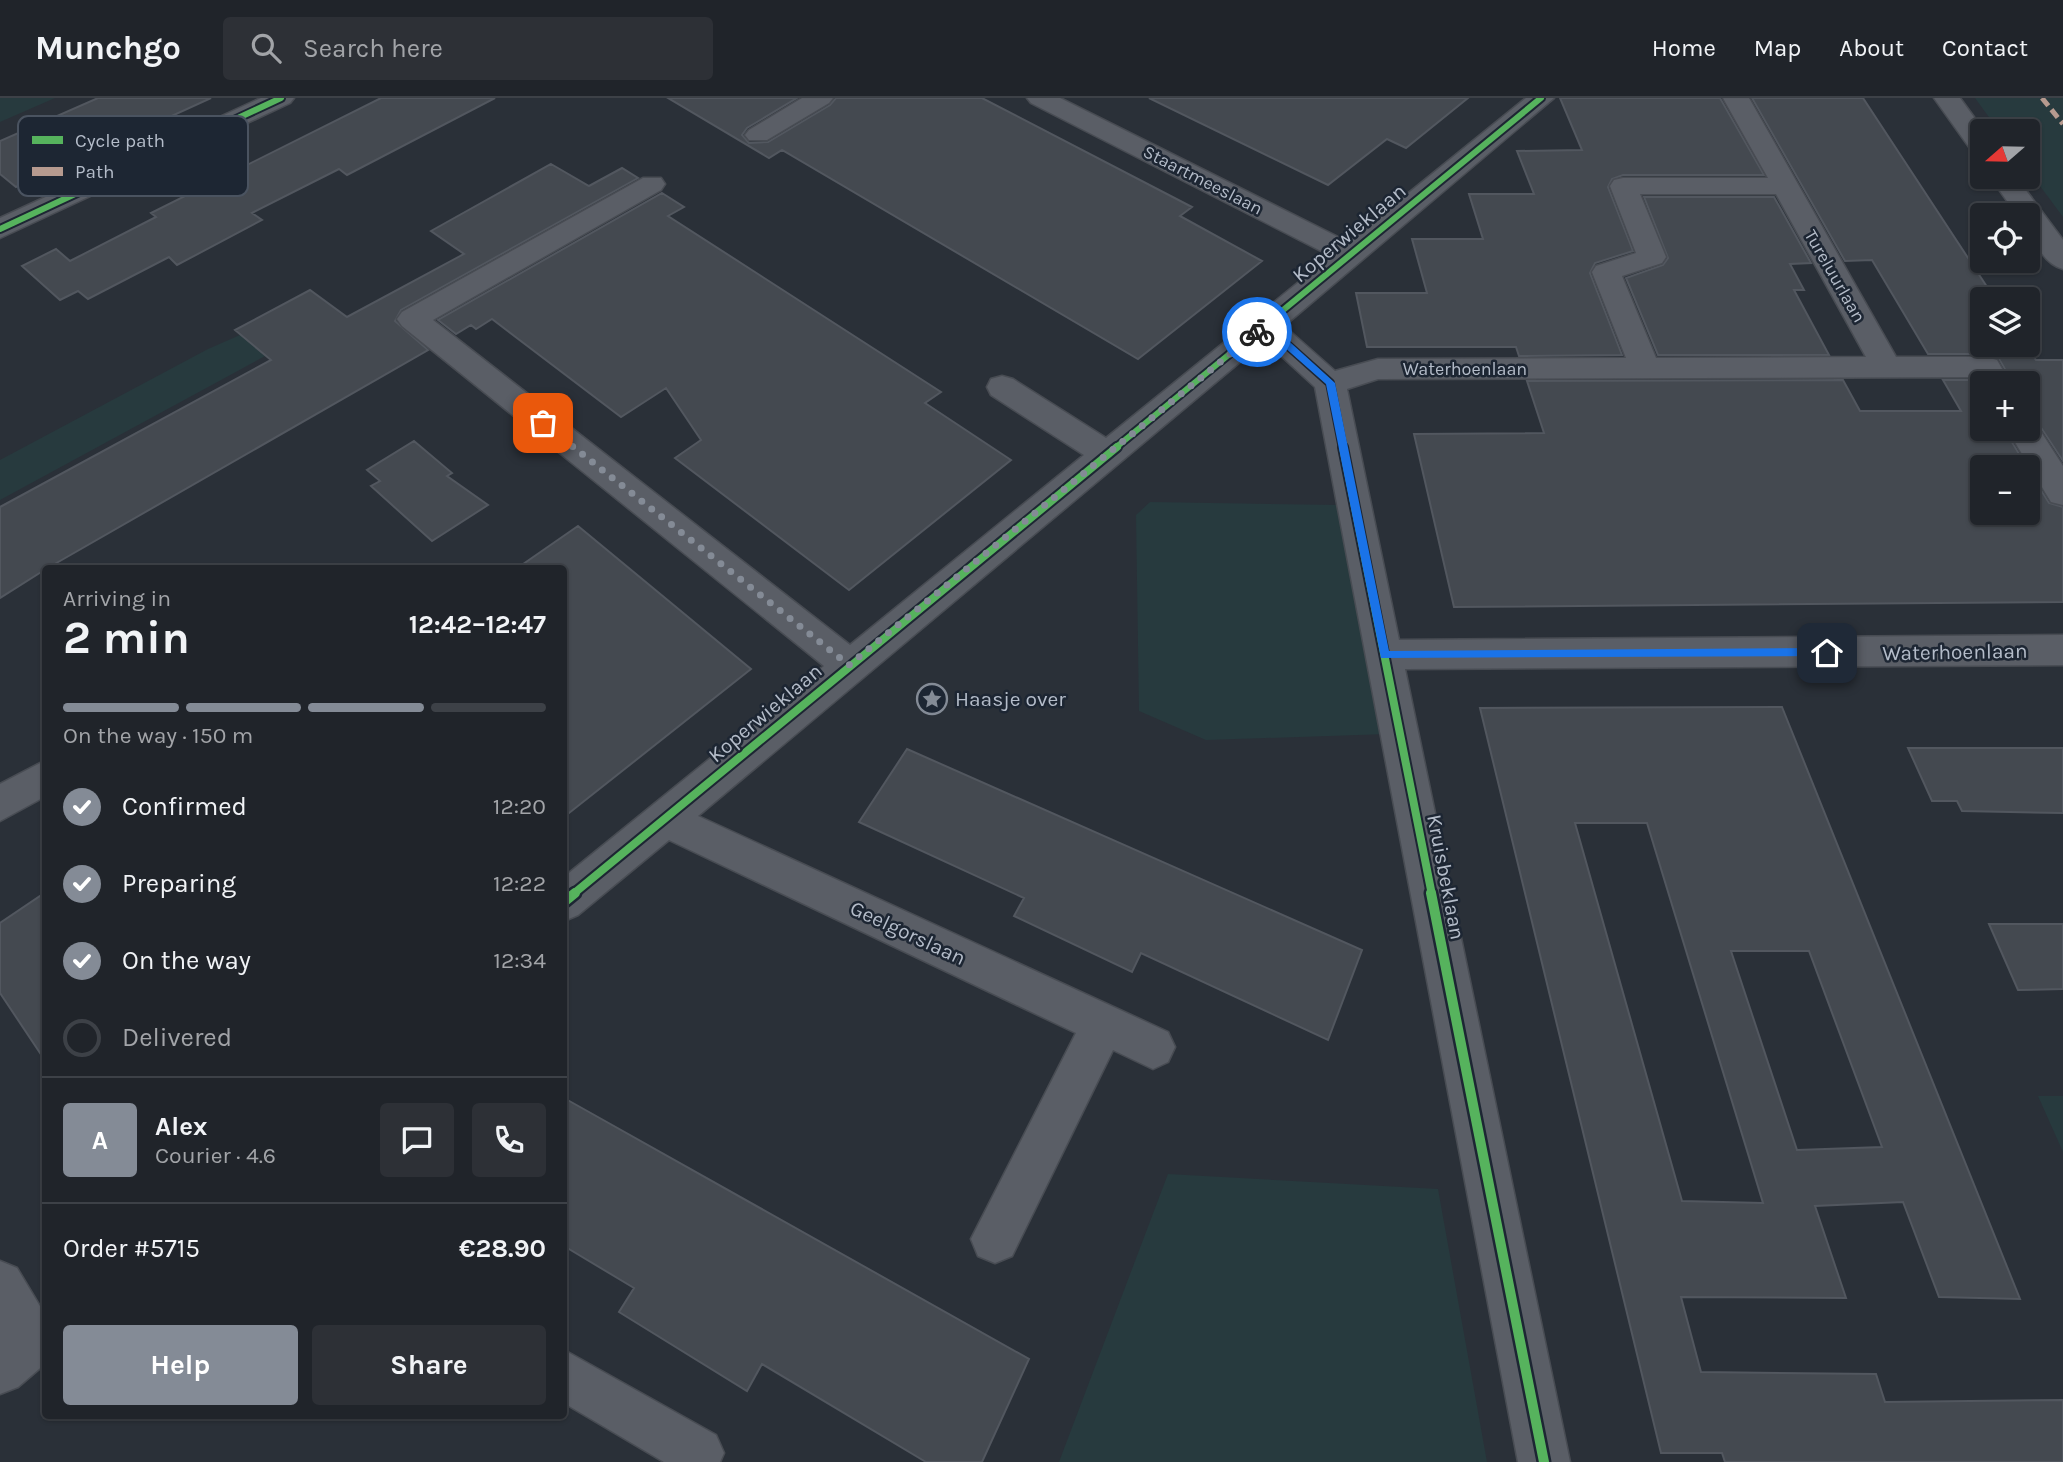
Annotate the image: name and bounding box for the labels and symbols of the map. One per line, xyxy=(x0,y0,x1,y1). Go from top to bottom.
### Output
legend xyxy=(18,116,248,196)
north arrow xyxy=(1970,119,2040,189)
text: Cycle path xyxy=(75,130,165,152)
street label: Staartmeeslaan xyxy=(1140,140,1266,220)
text: Path xyxy=(75,161,115,183)
street label: Koperwieklaan xyxy=(1287,179,1411,287)
street label: Tureluurlaan xyxy=(1800,226,1870,326)
courier xyxy=(1222,297,1292,367)
street label: Waterhoenlaan xyxy=(1403,358,1527,380)
pin xyxy=(513,393,573,453)
pin xyxy=(1797,623,1857,683)
street label: Waterhoenlaan xyxy=(1882,639,2028,665)
street label: Koperwieklaan xyxy=(703,659,827,767)
place icon: Haasje over xyxy=(915,682,949,716)
place label: Haasje over xyxy=(955,687,1066,711)
street label: Kruisbeklaan xyxy=(1422,812,1470,942)
street label: Geelgorslaan xyxy=(846,896,970,970)

